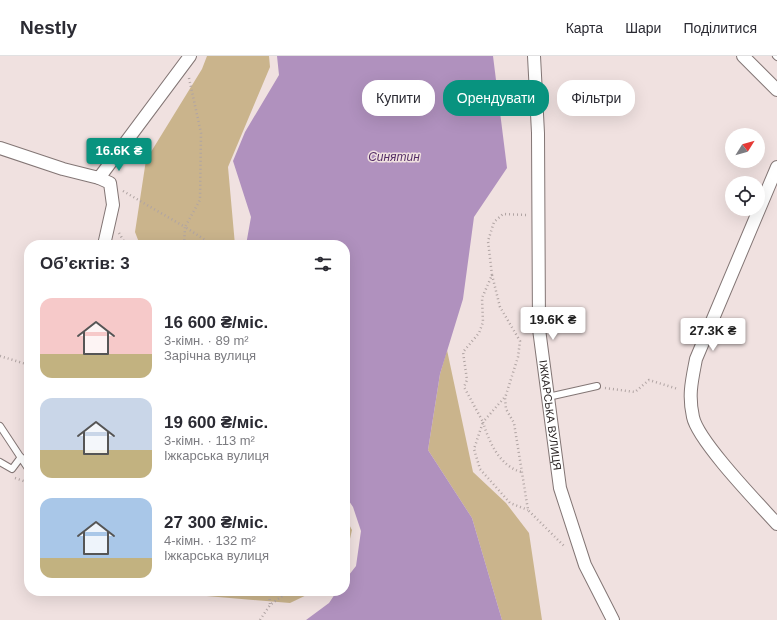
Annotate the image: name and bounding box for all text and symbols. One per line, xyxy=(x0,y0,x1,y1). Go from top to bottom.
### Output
text: Nestly xyxy=(20,17,77,38)
text: Карта xyxy=(566,20,603,36)
text: Шари xyxy=(625,20,661,36)
text: Поділитися xyxy=(683,20,757,36)
chip: Купити xyxy=(362,80,435,116)
chip: Орендувати xyxy=(443,80,549,116)
chip: Фільтри xyxy=(557,80,635,116)
north arrow xyxy=(725,128,765,168)
map controls xyxy=(725,128,765,216)
pin: 16.6K ₴ xyxy=(82,138,156,172)
text: 16.6K ₴ xyxy=(96,143,142,158)
water label: Синятин xyxy=(368,150,420,164)
button: locate xyxy=(725,176,765,216)
icon: filters xyxy=(312,253,334,275)
text: Об’єктів: 3 xyxy=(40,254,130,273)
pin: 19.6K ₴ xyxy=(516,307,590,341)
text: 19.6K ₴ xyxy=(530,312,576,327)
text: 16 600 ₴/міс. xyxy=(164,313,268,332)
icon: home xyxy=(72,314,120,362)
pin: 27.3K ₴ xyxy=(676,318,750,352)
text: 27.3K ₴ xyxy=(690,323,736,338)
text: 3-кімн. · 89 m² xyxy=(164,333,249,348)
text: Зарічна вулиця xyxy=(164,348,256,363)
street label: ІЖКАРСЬКА ВУЛИЦЯ xyxy=(537,359,564,471)
text: 19 600 ₴/міс. xyxy=(164,413,268,432)
icon: home xyxy=(72,414,120,462)
text: 3-кімн. · 113 m² xyxy=(164,433,255,448)
text: Іжкарська вулиця xyxy=(164,448,269,463)
text: 27 300 ₴/міс. xyxy=(164,513,268,532)
icon: home xyxy=(72,514,120,562)
text: 4-кімн. · 132 m² xyxy=(164,533,256,548)
text: Іжкарська вулиця xyxy=(164,548,269,563)

